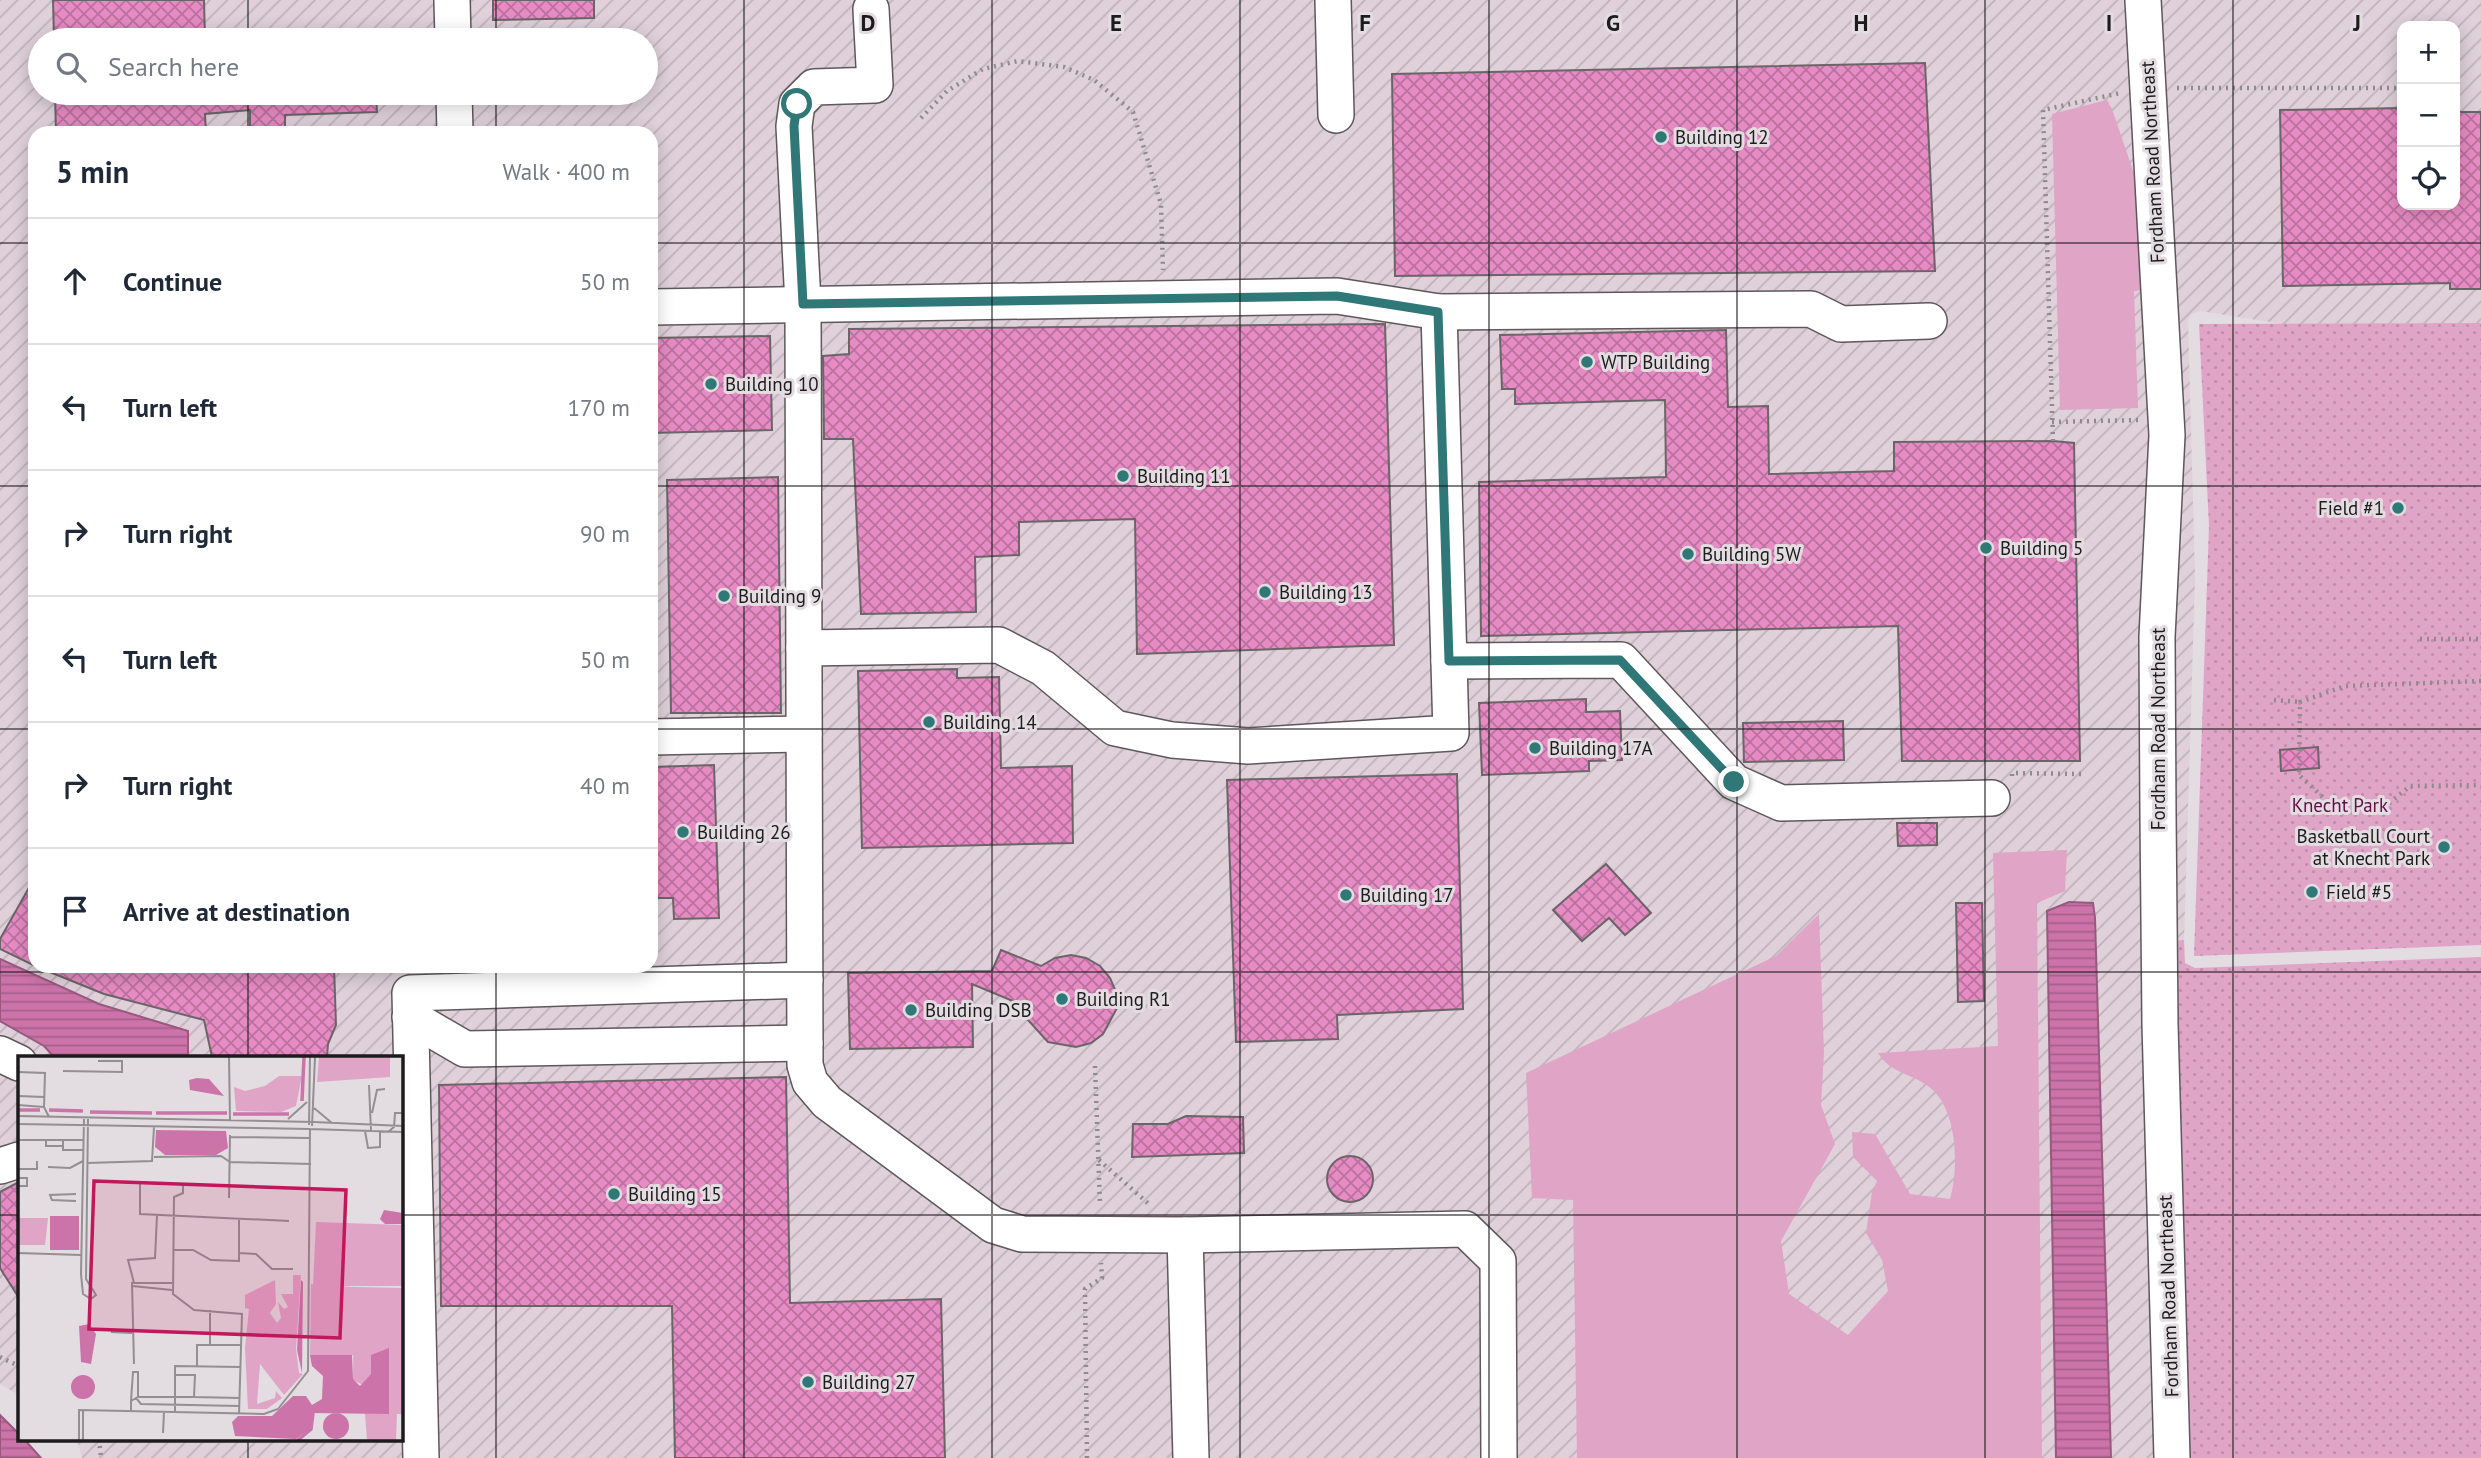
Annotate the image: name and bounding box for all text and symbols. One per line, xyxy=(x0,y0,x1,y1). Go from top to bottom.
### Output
text: D xyxy=(861,8,875,37)
text: E xyxy=(1110,8,1122,37)
text: F xyxy=(1359,8,1371,37)
text: G xyxy=(1606,8,1620,37)
text: H xyxy=(1854,8,1868,37)
text: I xyxy=(2106,8,2112,37)
text: J xyxy=(2352,8,2361,37)
map controls xyxy=(2397,21,2460,210)
button: + xyxy=(2397,21,2460,84)
search box xyxy=(28,28,658,105)
icon: search xyxy=(52,48,90,86)
text: Search here xyxy=(108,50,239,83)
street label: Fordham Road Northeast xyxy=(2135,60,2169,264)
button: − xyxy=(2397,84,2460,147)
route start xyxy=(781,88,812,119)
place label: Building 12 xyxy=(1675,125,1769,149)
marker: Building 12 xyxy=(1653,129,1669,145)
button: locate xyxy=(2397,147,2460,210)
text: 5 min xyxy=(56,152,129,191)
text: Walk · 400 m xyxy=(503,157,630,186)
icon: ahead xyxy=(56,262,94,300)
text: Continue xyxy=(123,265,222,298)
text: 50 m xyxy=(580,267,630,296)
place label: WTP Building xyxy=(1601,350,1710,374)
marker: WTP Building xyxy=(1579,354,1595,370)
place label: Building 10 xyxy=(725,372,819,396)
marker: Building 10 xyxy=(703,376,719,392)
icon: left xyxy=(56,388,94,426)
text: Turn left xyxy=(123,391,217,424)
text: 170 m xyxy=(568,393,630,422)
place label: Building 11 xyxy=(1137,464,1231,488)
marker: Building 11 xyxy=(1115,468,1131,484)
place label: Field #1 xyxy=(2318,496,2384,520)
marker: Field #1 xyxy=(2390,500,2406,516)
icon: right xyxy=(56,514,94,552)
text: Turn right xyxy=(123,517,232,550)
text: 90 m xyxy=(580,519,630,548)
place label: Building 5 xyxy=(2000,536,2083,560)
marker: Building 5 xyxy=(1978,540,1994,556)
place label: Building 5W xyxy=(1702,542,1801,566)
marker: Building 5W xyxy=(1680,546,1696,562)
place label: Building 13 xyxy=(1279,580,1373,604)
place label: Building 9 xyxy=(738,584,821,608)
marker: Building 13 xyxy=(1257,584,1273,600)
marker: Building 9 xyxy=(716,588,732,604)
street label: Fordham Road Northeast xyxy=(2146,627,2170,830)
icon: left xyxy=(56,640,94,678)
text: Turn left xyxy=(123,643,217,676)
text: 50 m xyxy=(580,645,630,674)
place label: Building 14 xyxy=(943,710,1037,734)
marker: Building 14 xyxy=(921,714,937,730)
place label: Building 17A xyxy=(1549,736,1653,760)
marker: Building 17A xyxy=(1527,740,1543,756)
icon: right xyxy=(56,766,94,804)
route end xyxy=(1718,766,1749,797)
text: Turn right xyxy=(123,769,232,802)
text: 40 m xyxy=(580,771,630,800)
park label: Knecht Park xyxy=(2292,793,2388,817)
place label: Building 26 xyxy=(697,820,791,844)
marker: Building 26 xyxy=(675,824,691,840)
place label: Basketball Court at Knecht Park xyxy=(2297,824,2431,870)
marker: Basketball Court at Knecht Park xyxy=(2436,839,2452,855)
place label: Field #5 xyxy=(2326,880,2392,904)
place label: Building 17 xyxy=(1360,883,1454,907)
marker: Field #5 xyxy=(2304,884,2320,900)
marker: Building 17 xyxy=(1338,887,1354,903)
icon: arrive xyxy=(56,892,94,930)
text: Arrive at destination xyxy=(123,895,350,928)
place label: Building R1 xyxy=(1076,987,1171,1011)
marker: Building R1 xyxy=(1054,991,1070,1007)
place label: Building DSB xyxy=(925,998,1032,1022)
marker: Building DSB xyxy=(903,1002,919,1018)
inset map xyxy=(18,1056,402,1440)
place label: Building 15 xyxy=(628,1182,722,1206)
marker: Building 15 xyxy=(606,1186,622,1202)
street label: Fordham Road Northeast xyxy=(2152,1194,2184,1398)
place label: Building 27 xyxy=(822,1370,916,1394)
marker: Building 27 xyxy=(800,1374,816,1390)

